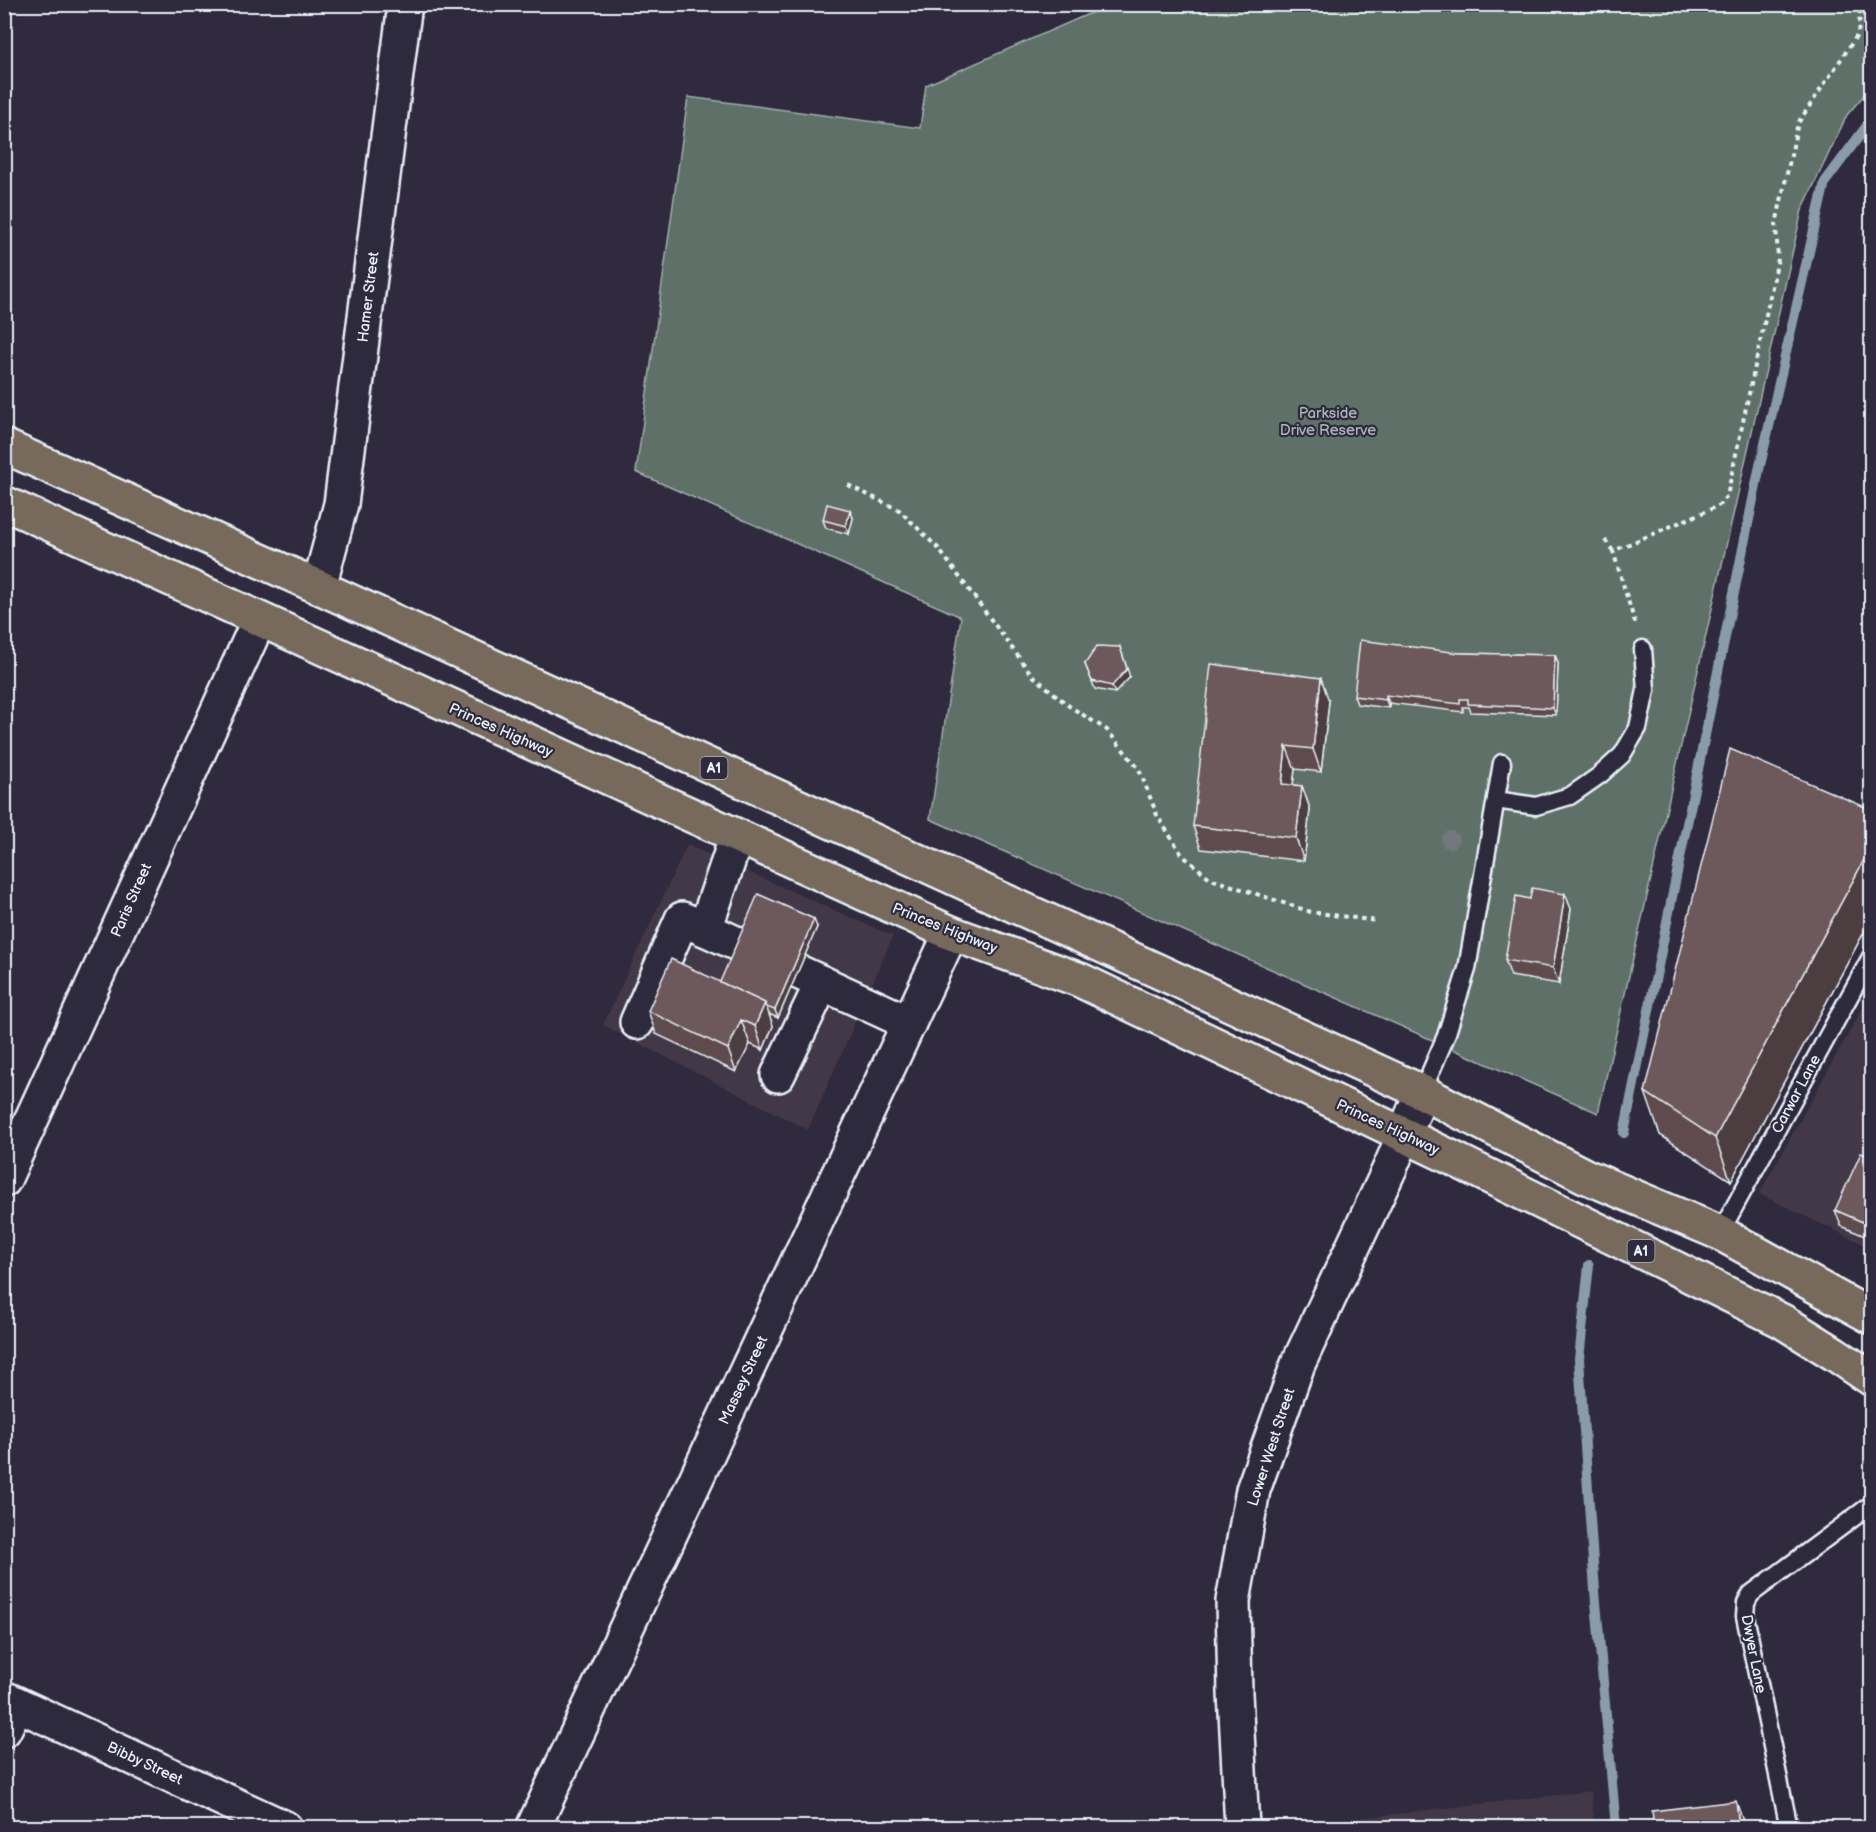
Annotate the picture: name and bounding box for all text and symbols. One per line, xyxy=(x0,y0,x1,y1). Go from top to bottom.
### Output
street label: Hamer Street xyxy=(354,250,384,343)
park label: Parkside Drive Reserve xyxy=(1280,404,1376,440)
street label: Princes Highway xyxy=(446,699,556,762)
road number: A1 xyxy=(700,757,728,779)
street label: Paris Street xyxy=(107,860,156,940)
street label: Princes Highway xyxy=(889,899,1000,958)
street label: Carwar Lane xyxy=(1768,1051,1825,1137)
street label: Princes Highway xyxy=(1333,1095,1443,1160)
road number: A1 xyxy=(1628,1240,1654,1262)
street label: Massey Street xyxy=(715,1332,772,1428)
street label: Lower West Street xyxy=(1243,1385,1300,1509)
street label: Dwyer Lane xyxy=(1737,1613,1770,1695)
street label: Bibby Street xyxy=(104,1738,186,1789)

